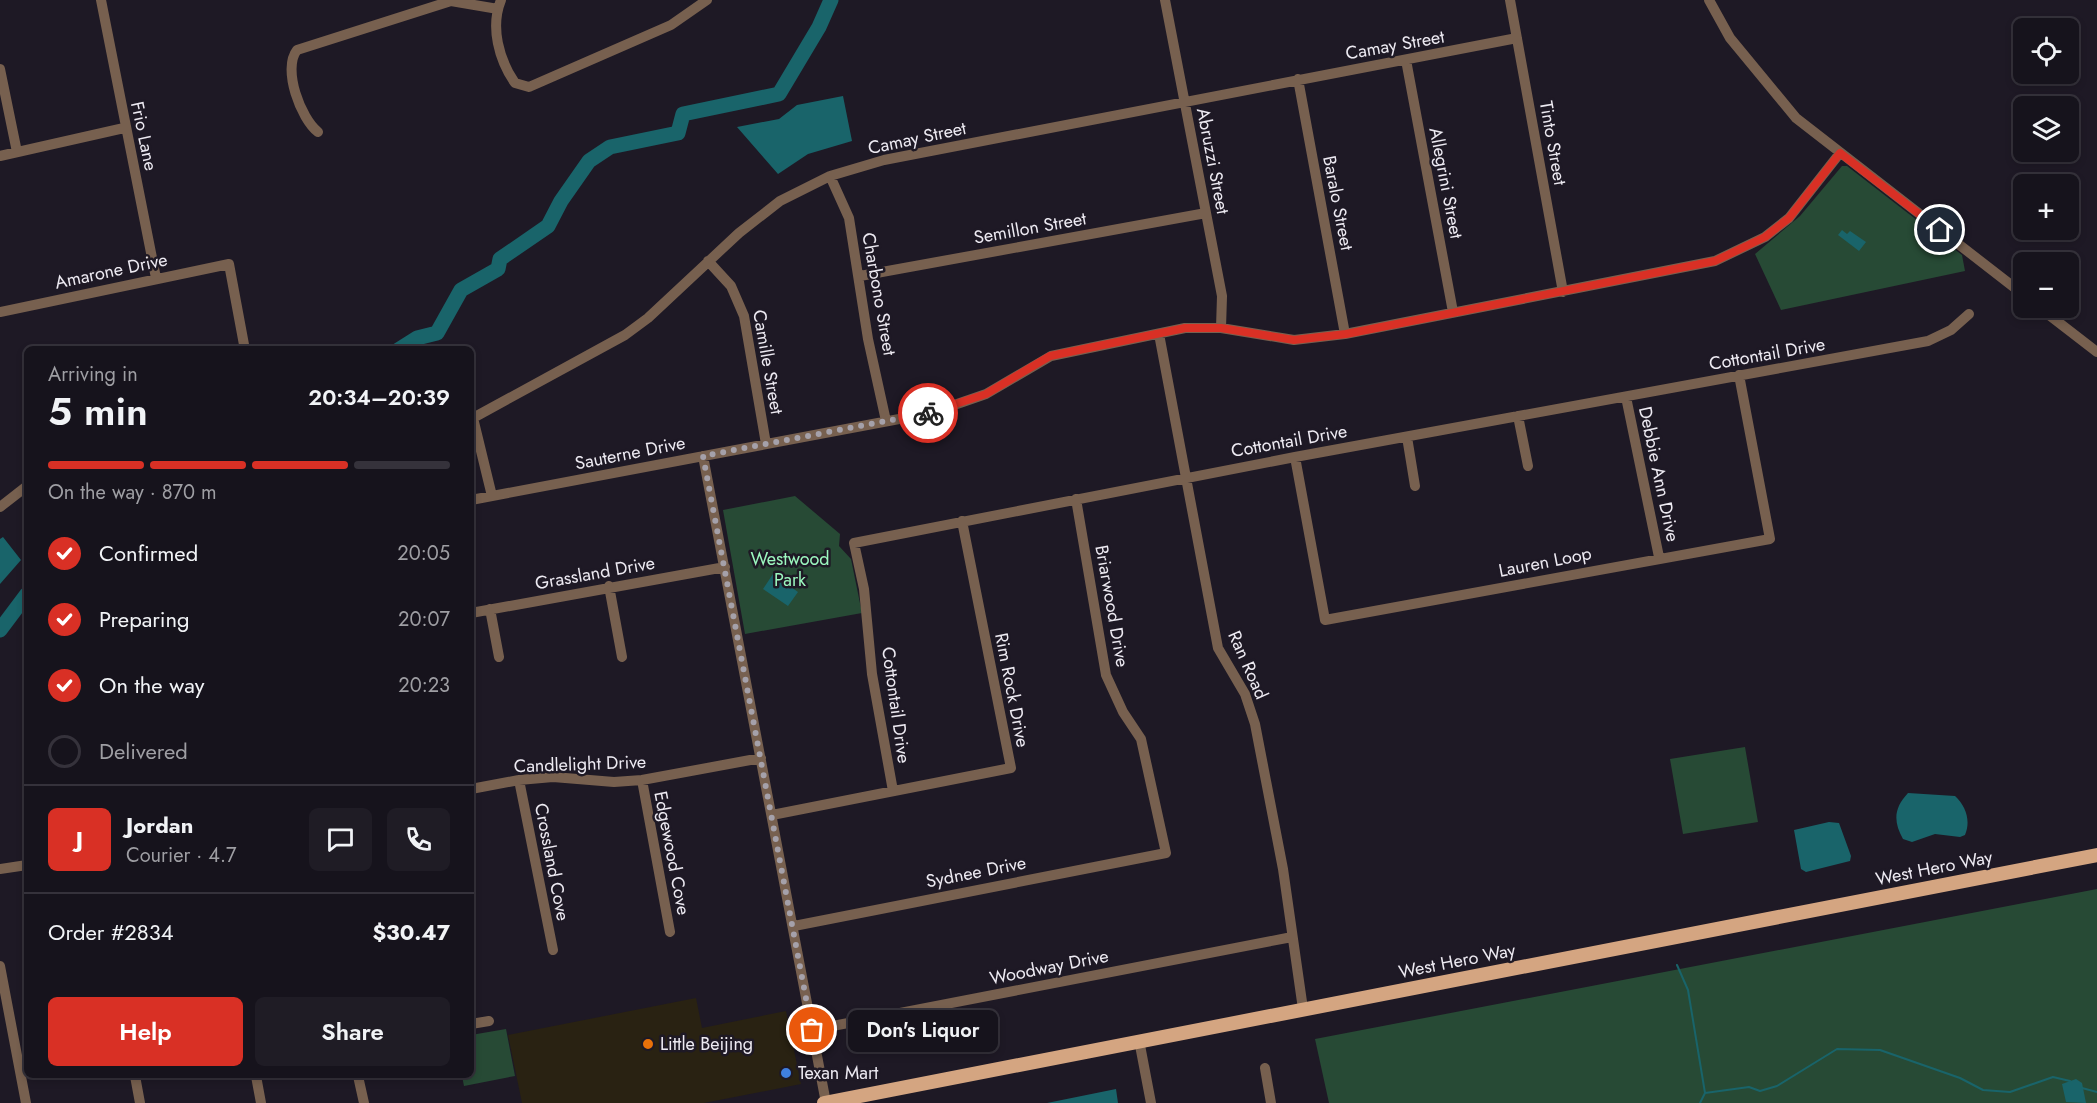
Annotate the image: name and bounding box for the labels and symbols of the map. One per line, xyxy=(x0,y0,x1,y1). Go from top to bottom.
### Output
street label: Camay Street xyxy=(1344,23,1447,66)
street label: Frio Lane xyxy=(124,99,164,173)
street label: Tinto Street xyxy=(1533,99,1573,188)
street label: Abruzzi Street xyxy=(1190,106,1236,217)
street label: Camay Street xyxy=(865,115,969,161)
street label: Allegrini Street xyxy=(1422,125,1470,242)
street label: Baralo Street xyxy=(1316,153,1360,253)
pin xyxy=(1914,204,1965,255)
street label: Semillon Street xyxy=(972,205,1089,251)
street label: Charbono Street xyxy=(855,231,903,358)
street label: Amarone Drive xyxy=(52,246,170,296)
street label: Camille Street xyxy=(746,308,790,417)
street label: Cottontail Drive xyxy=(1707,331,1827,377)
courier xyxy=(898,383,958,443)
street label: Debbie Ann Drive xyxy=(1632,404,1686,544)
street label: Cottontail Drive xyxy=(1229,418,1349,464)
street label: Sauterne Drive xyxy=(573,430,687,476)
street label: Lauren Loop xyxy=(1496,540,1594,584)
street label: Briarwood Drive xyxy=(1088,543,1136,669)
park label: Westwood Park xyxy=(750,546,830,593)
street label: Grassland Drive xyxy=(533,550,657,596)
street label: Ran Road xyxy=(1221,627,1275,703)
street label: Rim Rock Drive xyxy=(988,631,1036,749)
street label: Cottontail Drive xyxy=(875,645,917,765)
street label: Candlelight Drive xyxy=(513,749,647,779)
street label: Edgewood Cove xyxy=(647,789,697,917)
street label: Crossland Cove xyxy=(528,801,576,923)
street label: West Hero Way xyxy=(1873,844,1995,892)
street label: Sydnee Drive xyxy=(924,850,1028,894)
street label: West Hero Way xyxy=(1396,937,1518,985)
street label: Woodway Drive xyxy=(987,943,1111,991)
pin xyxy=(786,1004,837,1055)
callout: Don's Liquor xyxy=(848,1009,998,1051)
place label: Little Beijing xyxy=(660,1031,753,1057)
marker: Little Beijing xyxy=(641,1037,655,1051)
place label: Texan Mart xyxy=(798,1060,879,1086)
marker: Texan Mart xyxy=(779,1066,793,1080)

